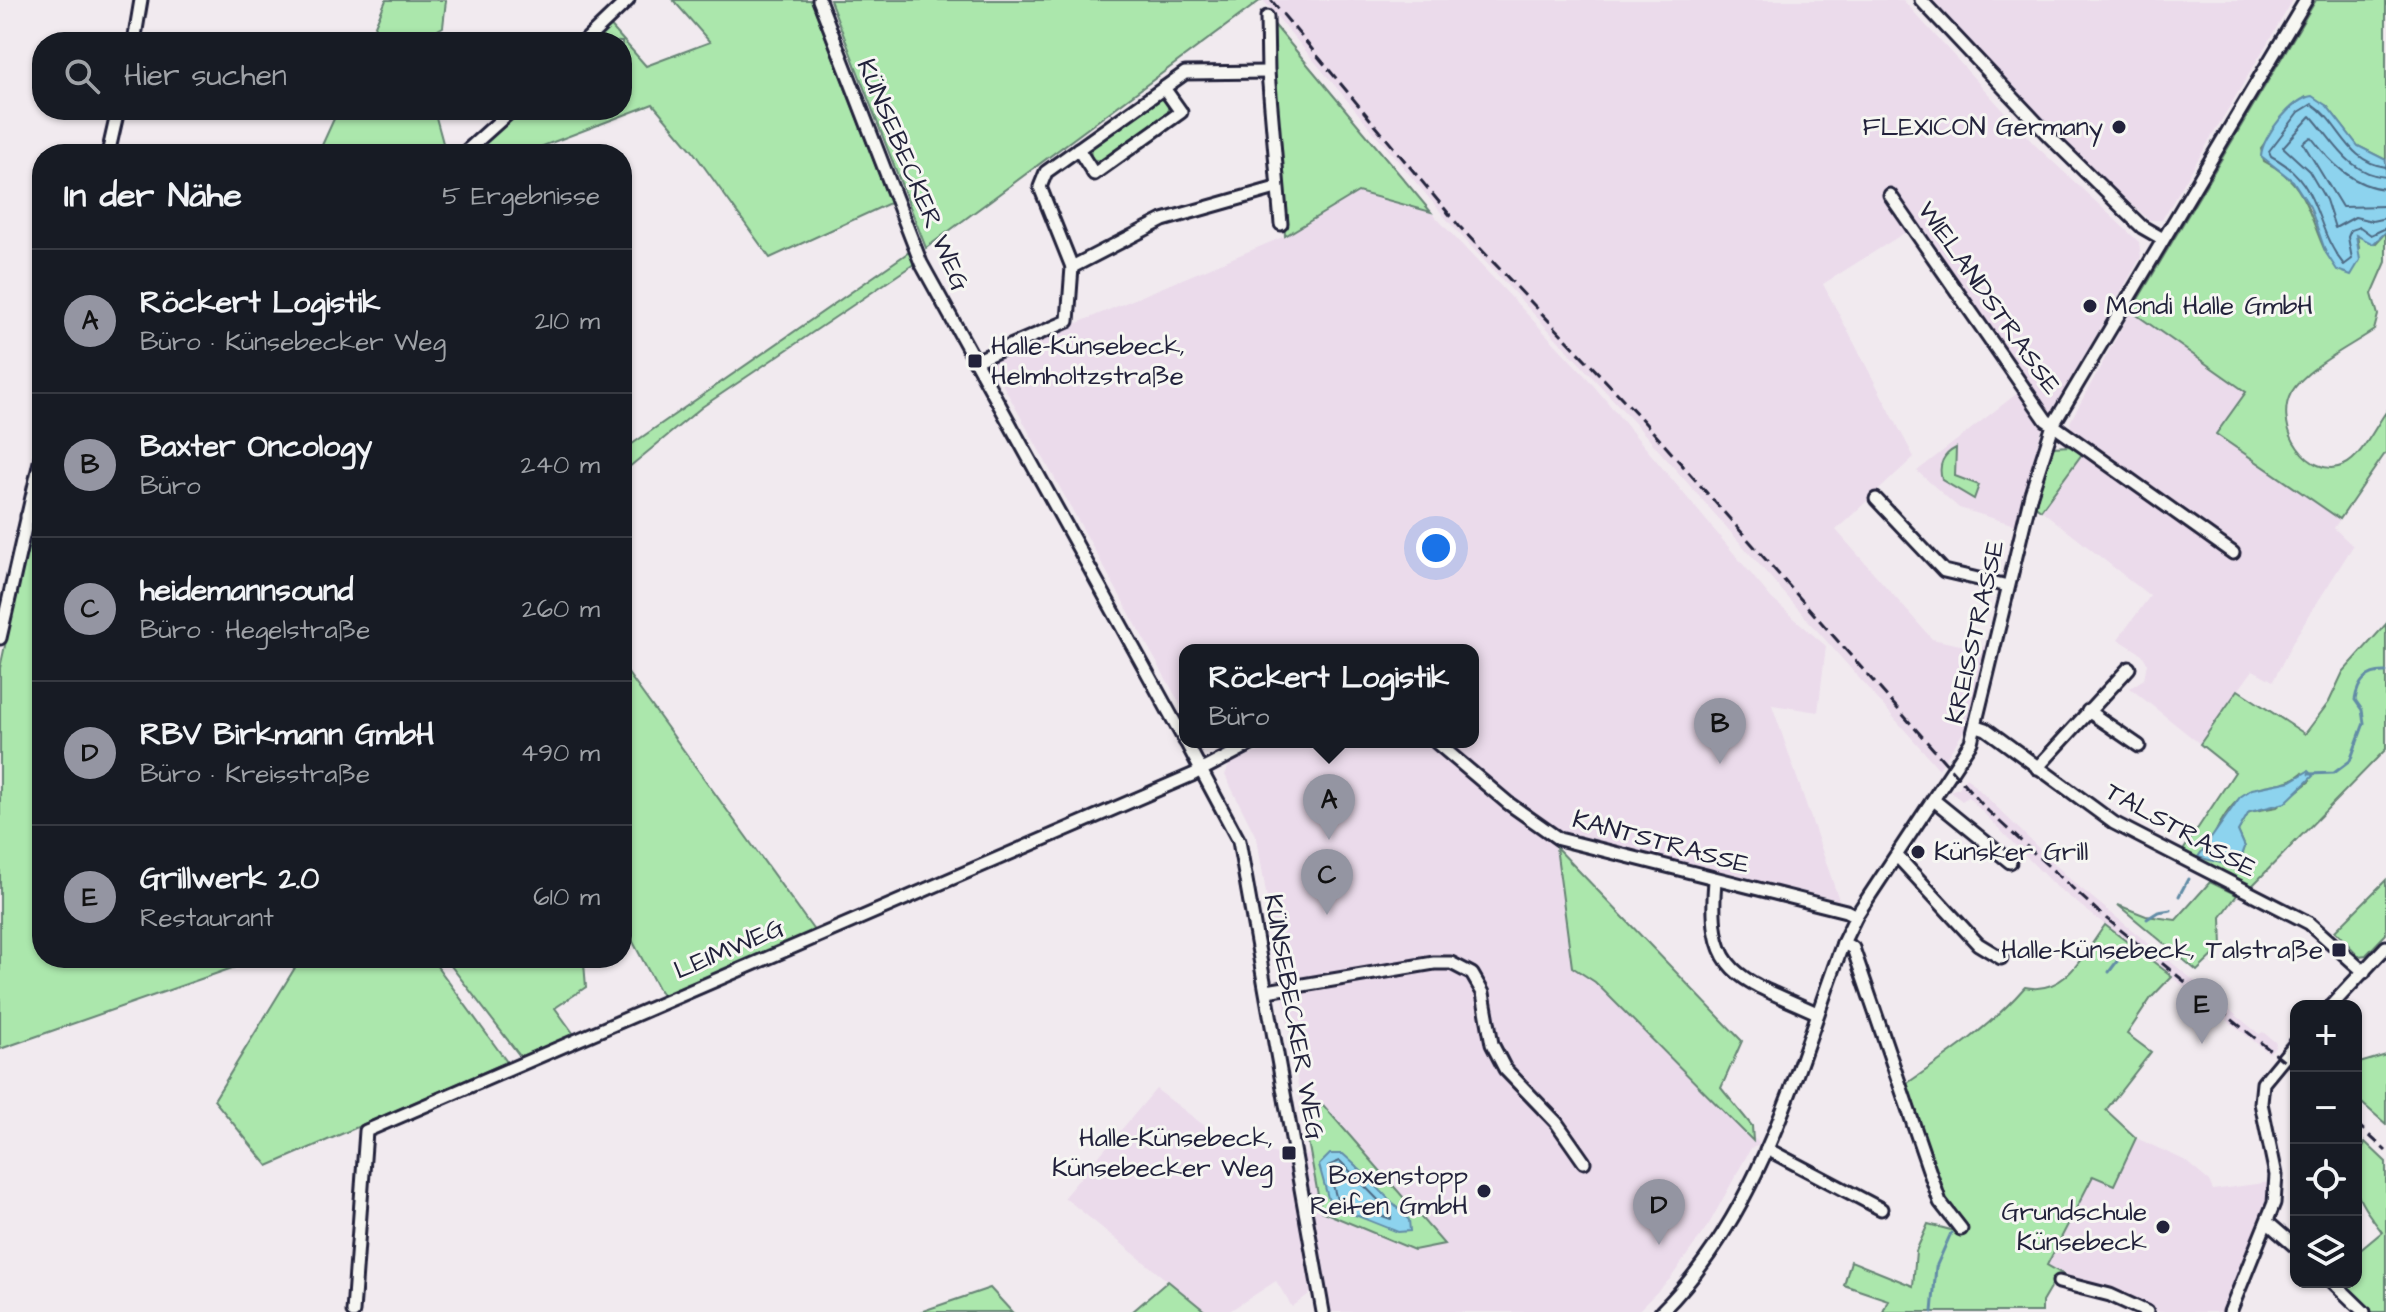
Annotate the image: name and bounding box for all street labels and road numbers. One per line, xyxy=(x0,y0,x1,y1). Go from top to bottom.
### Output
street label: KÜNSEBECKER WEG xyxy=(848,53,978,297)
street label: WIELANDSTRASSE xyxy=(1909,194,2069,402)
street label: KREISSTRASSE xyxy=(1936,537,2014,727)
street label: TALSTRASSE xyxy=(2099,774,2263,886)
street label: KANTSTRASSE xyxy=(1569,801,1753,883)
street label: KÜNSEBECKER WEG xyxy=(1255,891,1333,1143)
street label: LEIMWEG xyxy=(668,910,790,988)

